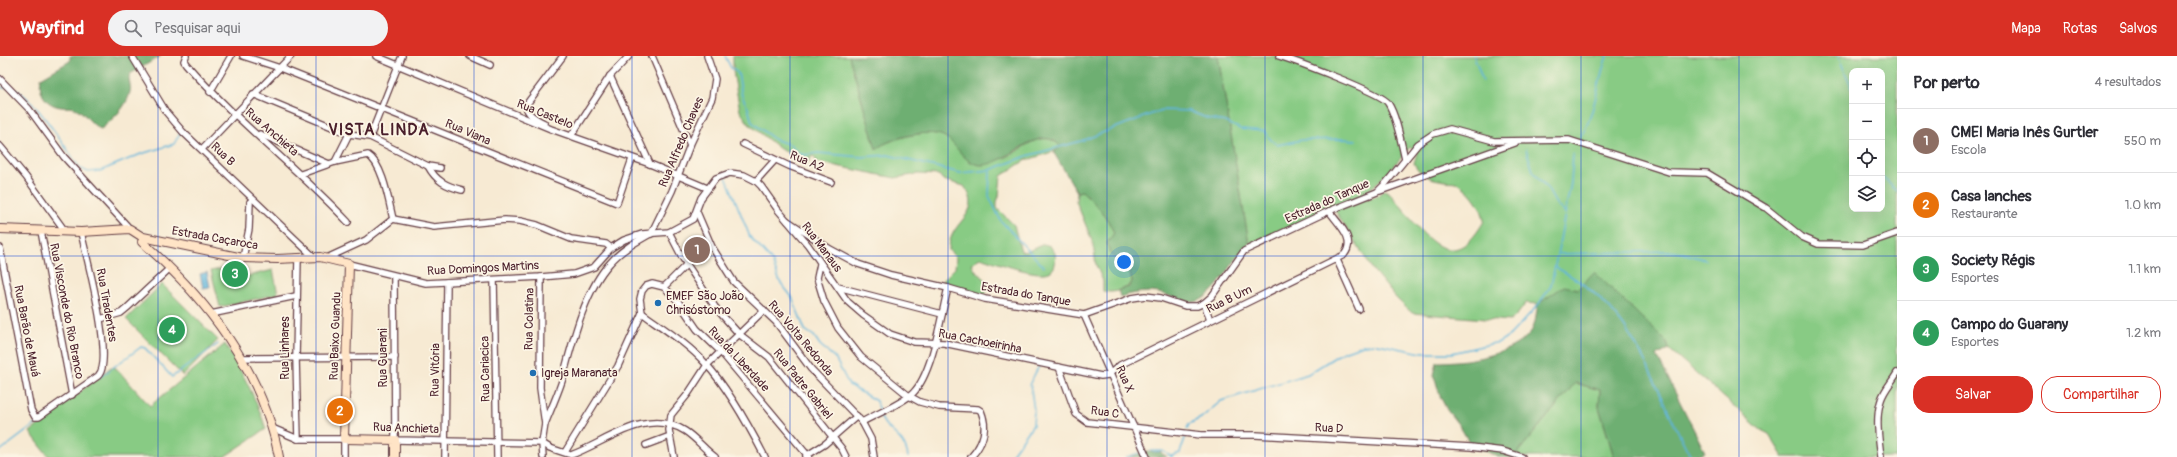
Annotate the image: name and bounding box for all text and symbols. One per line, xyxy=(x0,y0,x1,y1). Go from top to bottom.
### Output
search box xyxy=(108,10,388,46)
text: Wayfind xyxy=(20,16,84,40)
icon: search xyxy=(122,17,144,39)
text: Pesquisar aqui xyxy=(154,19,240,38)
text: Mapa xyxy=(2011,20,2041,37)
text: Rotas xyxy=(2063,20,2097,37)
text: Salvos xyxy=(2119,20,2157,37)
map controls xyxy=(1849,68,1885,212)
button: + xyxy=(1849,68,1885,104)
text: Por perto xyxy=(1913,72,1980,93)
text: 4 resultados xyxy=(2094,74,2161,90)
street label: Rua Alfredo Chaves xyxy=(656,94,707,190)
street label: Rua Castelo xyxy=(514,96,576,133)
button: − xyxy=(1849,104,1885,140)
street label: Rua Anchieta xyxy=(242,105,302,160)
street label: Rua Viana xyxy=(443,116,493,149)
district label: VISTA LINDA xyxy=(328,120,430,140)
text: CMEI Maria Inês Gurtler xyxy=(1951,123,2098,142)
text: 1 xyxy=(1923,133,1929,149)
text: 550 m xyxy=(2124,133,2161,149)
street label: Rua B xyxy=(207,139,238,170)
button: locate xyxy=(1849,140,1885,176)
text: Escola xyxy=(1951,142,1986,158)
street label: Rua A2 xyxy=(787,148,826,175)
street label: Estrada do Tanque xyxy=(1283,176,1372,227)
button: layers xyxy=(1849,176,1885,212)
text: Casa lanches xyxy=(1951,187,2032,206)
text: 2 xyxy=(1922,197,1930,213)
text: 1.0 km xyxy=(2124,197,2161,213)
text: Restaurante xyxy=(1951,206,2017,222)
street label: Rua Manaus xyxy=(798,219,846,276)
street label: Estrada Caçaroca xyxy=(171,224,260,254)
pin: 1 xyxy=(684,235,710,265)
street label: Rua Visconde do Rio Branco xyxy=(46,242,87,381)
text: Society Régis xyxy=(1951,251,2035,270)
your location xyxy=(1114,252,1134,272)
street label: Rua Domingos Martins xyxy=(427,258,540,279)
pin: 3 xyxy=(222,259,248,289)
text: 3 xyxy=(1922,261,1930,277)
text: 1.1 km xyxy=(2128,261,2161,277)
street label: Rua Tiradentes xyxy=(93,267,120,344)
text: Esportes xyxy=(1951,270,1999,286)
street label: Estrada do Tanque xyxy=(980,279,1072,310)
street label: Rua B Um xyxy=(1204,282,1255,317)
street label: Rua Barão de Mauá xyxy=(10,284,43,379)
street label: Rua Colatina xyxy=(521,287,538,350)
place label: EMEF São João Chrisóstomo xyxy=(666,289,745,318)
street label: Rua Baixo Guandu xyxy=(326,291,345,381)
marker: EMEF São João Chrisóstomo xyxy=(653,298,663,308)
street label: Rua Volta Redonda xyxy=(765,298,837,379)
pin: 4 xyxy=(159,315,185,345)
text: Campo do Guarany xyxy=(1951,315,2068,334)
street label: Rua Linhares xyxy=(278,316,293,380)
street label: Rua da Liberdade xyxy=(705,324,773,395)
text: 4 xyxy=(1922,325,1930,341)
text: 1.2 km xyxy=(2126,325,2161,341)
street label: Rua Cachoeirinha xyxy=(937,326,1023,357)
street label: Rua Guarani xyxy=(376,328,391,388)
text: Esportes xyxy=(1951,334,1999,350)
street label: Rua Cariacica xyxy=(477,335,494,402)
street label: Rua Vitória xyxy=(428,343,443,397)
street label: Rua Padre Gabriel xyxy=(770,346,836,423)
street label: Rua X xyxy=(1112,363,1137,395)
place label: Igreja Maranata xyxy=(541,366,618,381)
marker: Igreja Maranata xyxy=(528,368,538,378)
button: Salvar xyxy=(1913,376,2033,413)
button: Compartilhar xyxy=(2041,376,2161,413)
pin: 2 xyxy=(327,396,353,426)
street label: Rua C xyxy=(1090,403,1120,422)
street label: Rua Anchieta xyxy=(373,420,440,437)
street label: Rua D xyxy=(1314,420,1344,437)

